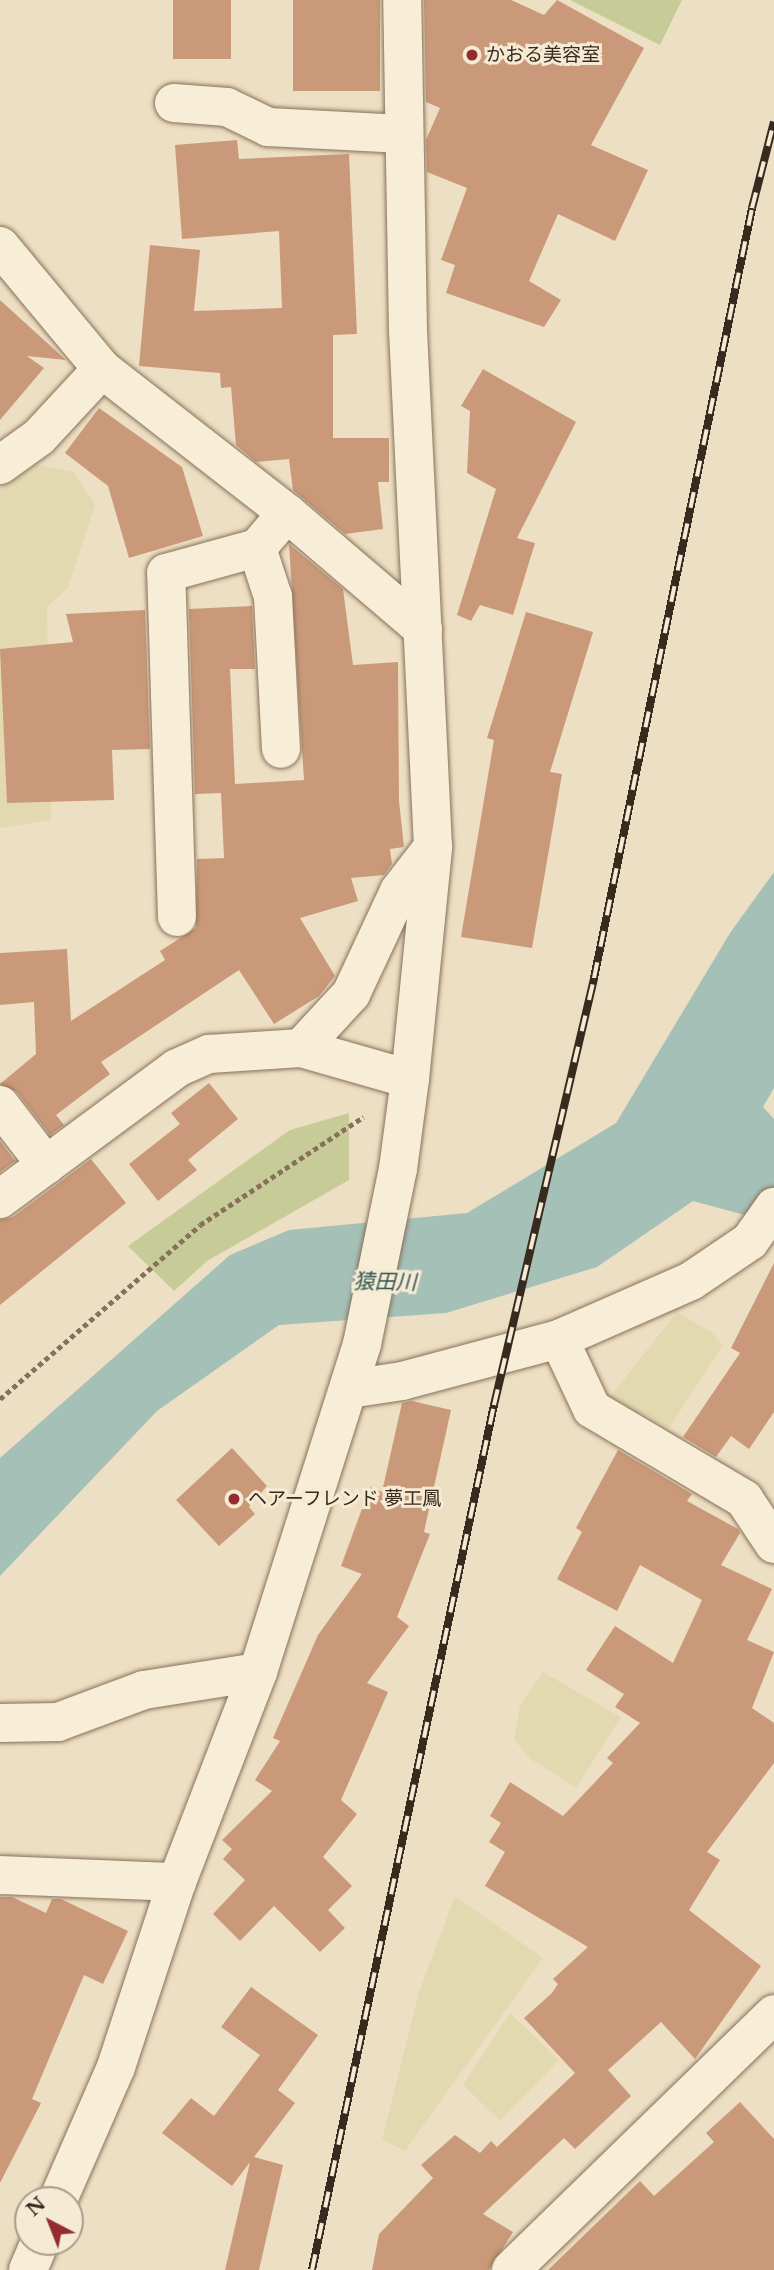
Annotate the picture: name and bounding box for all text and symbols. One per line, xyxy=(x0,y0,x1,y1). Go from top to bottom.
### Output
place label: かおる美容室 xyxy=(486,44,600,66)
marker: かおる美容室 xyxy=(464,47,480,63)
water label: 猿田川 xyxy=(353,1269,417,1295)
place label: ヘアーフレンド 夢工鳳 xyxy=(248,1488,442,1510)
marker: ヘアーフレンド 夢工鳳 xyxy=(226,1491,242,1507)
north arrow xyxy=(14,2186,84,2256)
text: N xyxy=(22,2192,50,2221)

